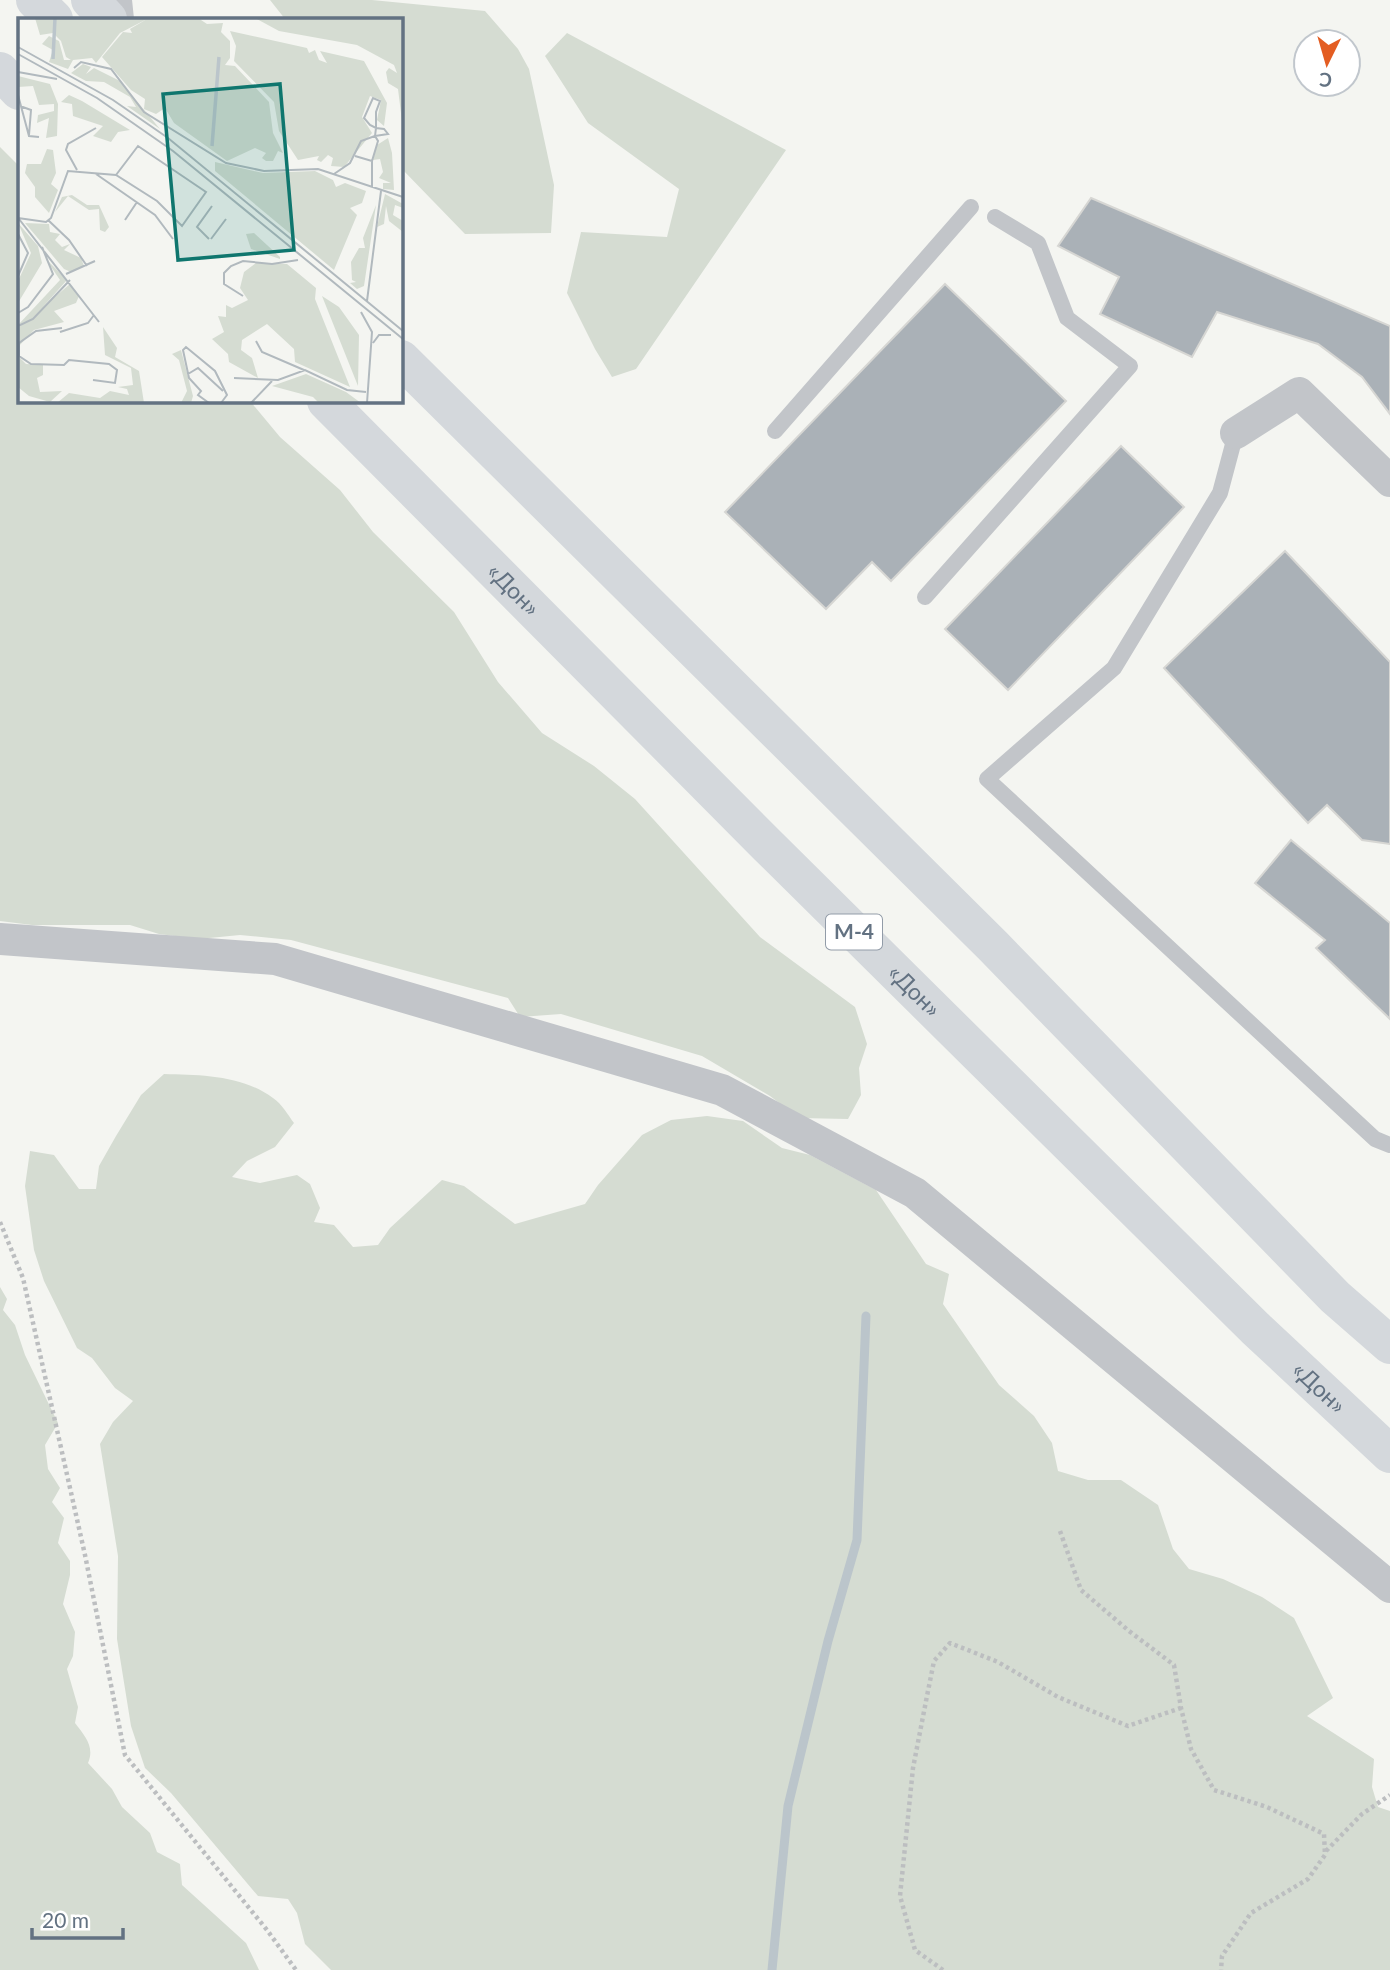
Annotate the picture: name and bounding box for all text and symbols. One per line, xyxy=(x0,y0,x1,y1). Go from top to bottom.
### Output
inset map xyxy=(18,18,402,402)
north arrow xyxy=(1292,28,1362,98)
text: С xyxy=(1318,68,1333,92)
street label: «Дон» xyxy=(482,557,546,621)
road number: М-4 xyxy=(826,914,882,950)
street label: «Дон» xyxy=(883,958,947,1022)
street label: «Дон» xyxy=(1287,1355,1352,1419)
scale bar xyxy=(32,1896,122,1940)
text: 20 m xyxy=(42,1907,89,1932)

